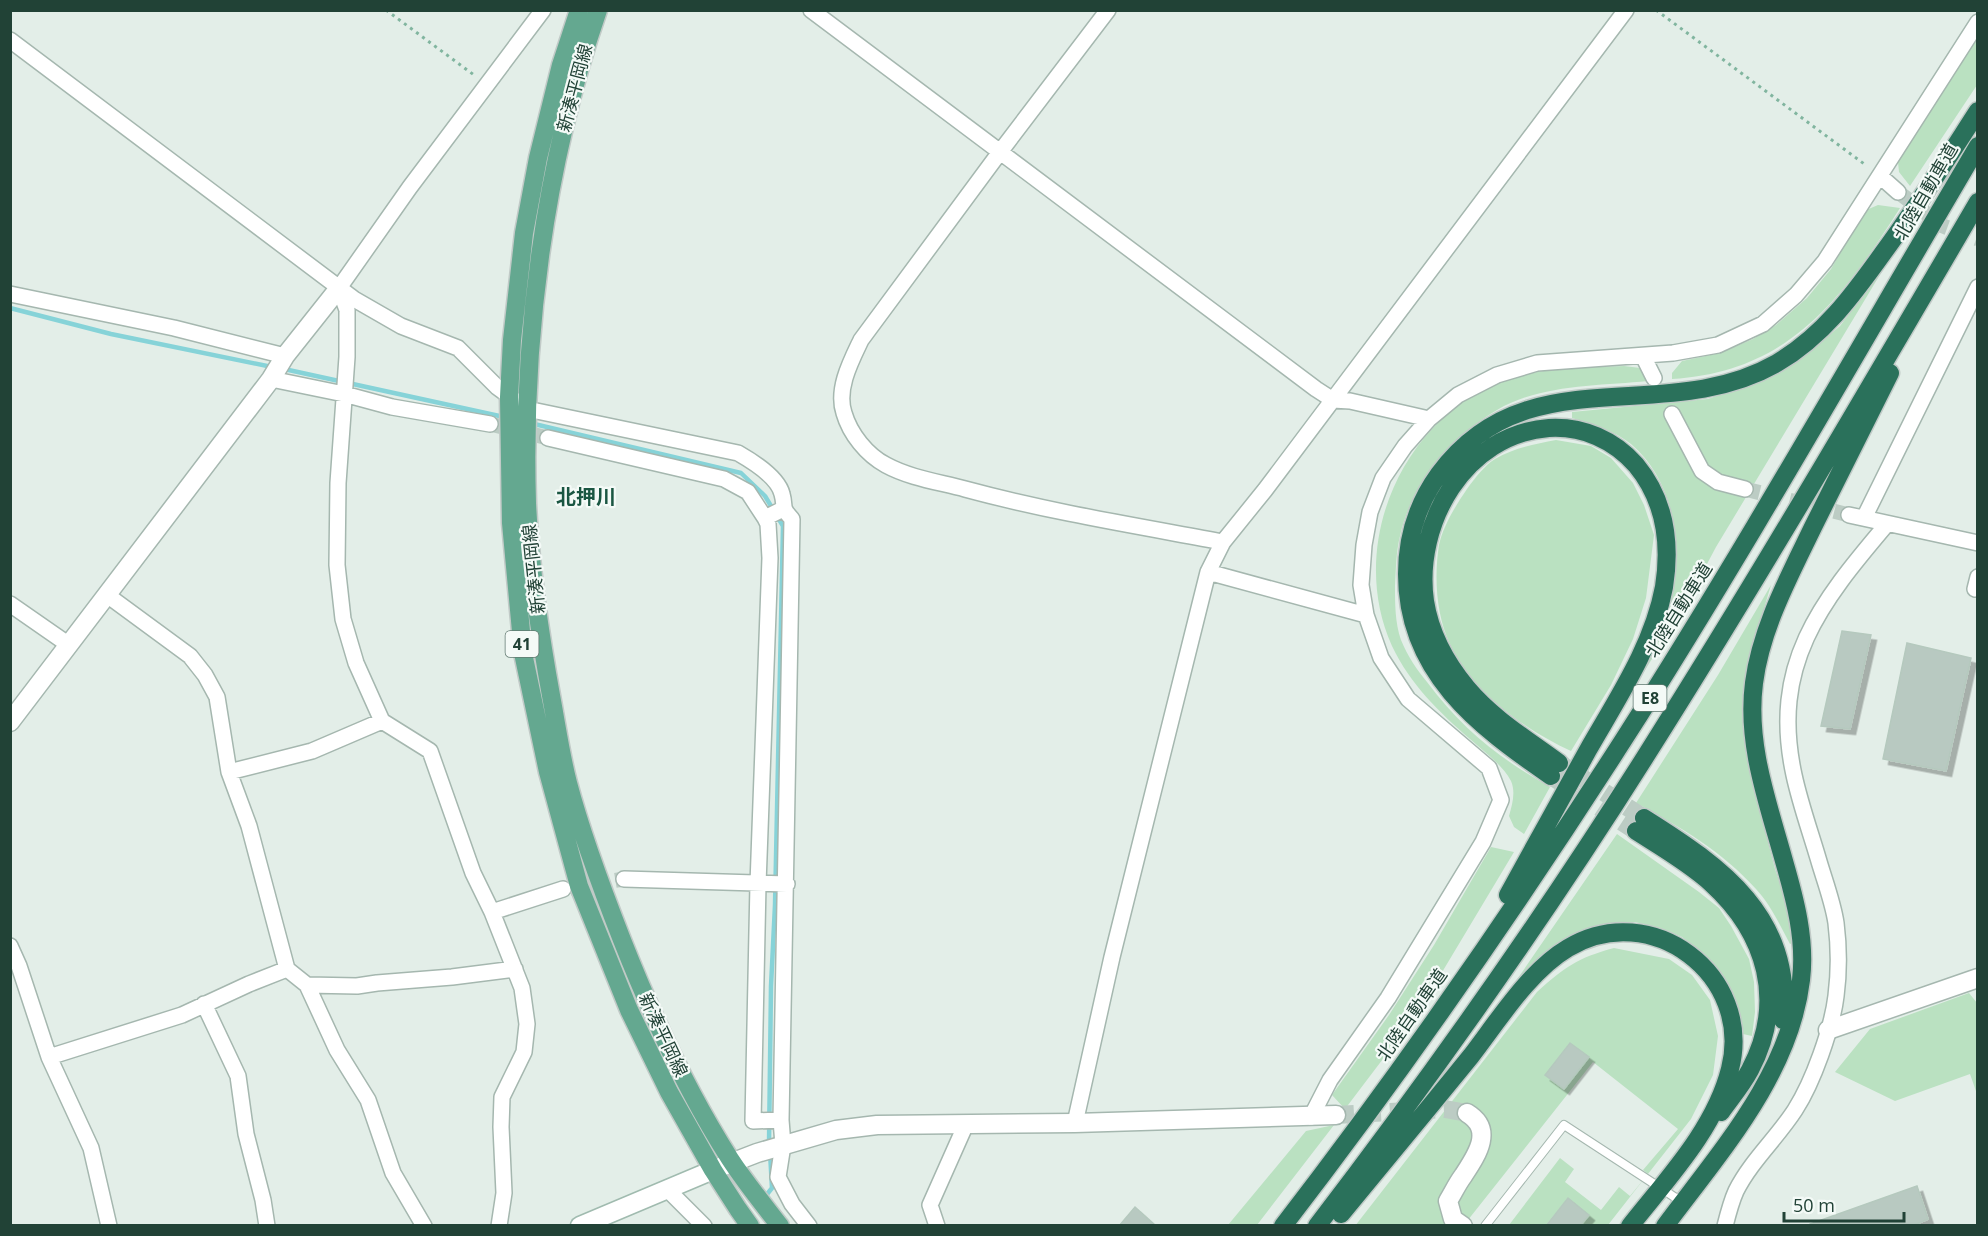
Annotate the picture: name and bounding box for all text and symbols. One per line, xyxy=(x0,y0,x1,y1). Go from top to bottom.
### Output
street label: 新湊平岡線 xyxy=(551,41,597,134)
street label: 北陸自動車道 xyxy=(1888,139,1963,244)
district label: 北押川 xyxy=(556,483,616,510)
street label: 新湊平岡線 xyxy=(516,523,550,615)
street label: 北陸自動車道 xyxy=(1639,557,1717,662)
road number: 41 xyxy=(506,631,538,657)
road number: E8 xyxy=(1634,685,1666,711)
street label: 北陸自動車道 xyxy=(1370,963,1452,1066)
street label: 新湊平岡線 xyxy=(634,989,694,1080)
scale bar xyxy=(1784,1185,1904,1223)
text: 50 m xyxy=(1793,1193,1835,1217)

